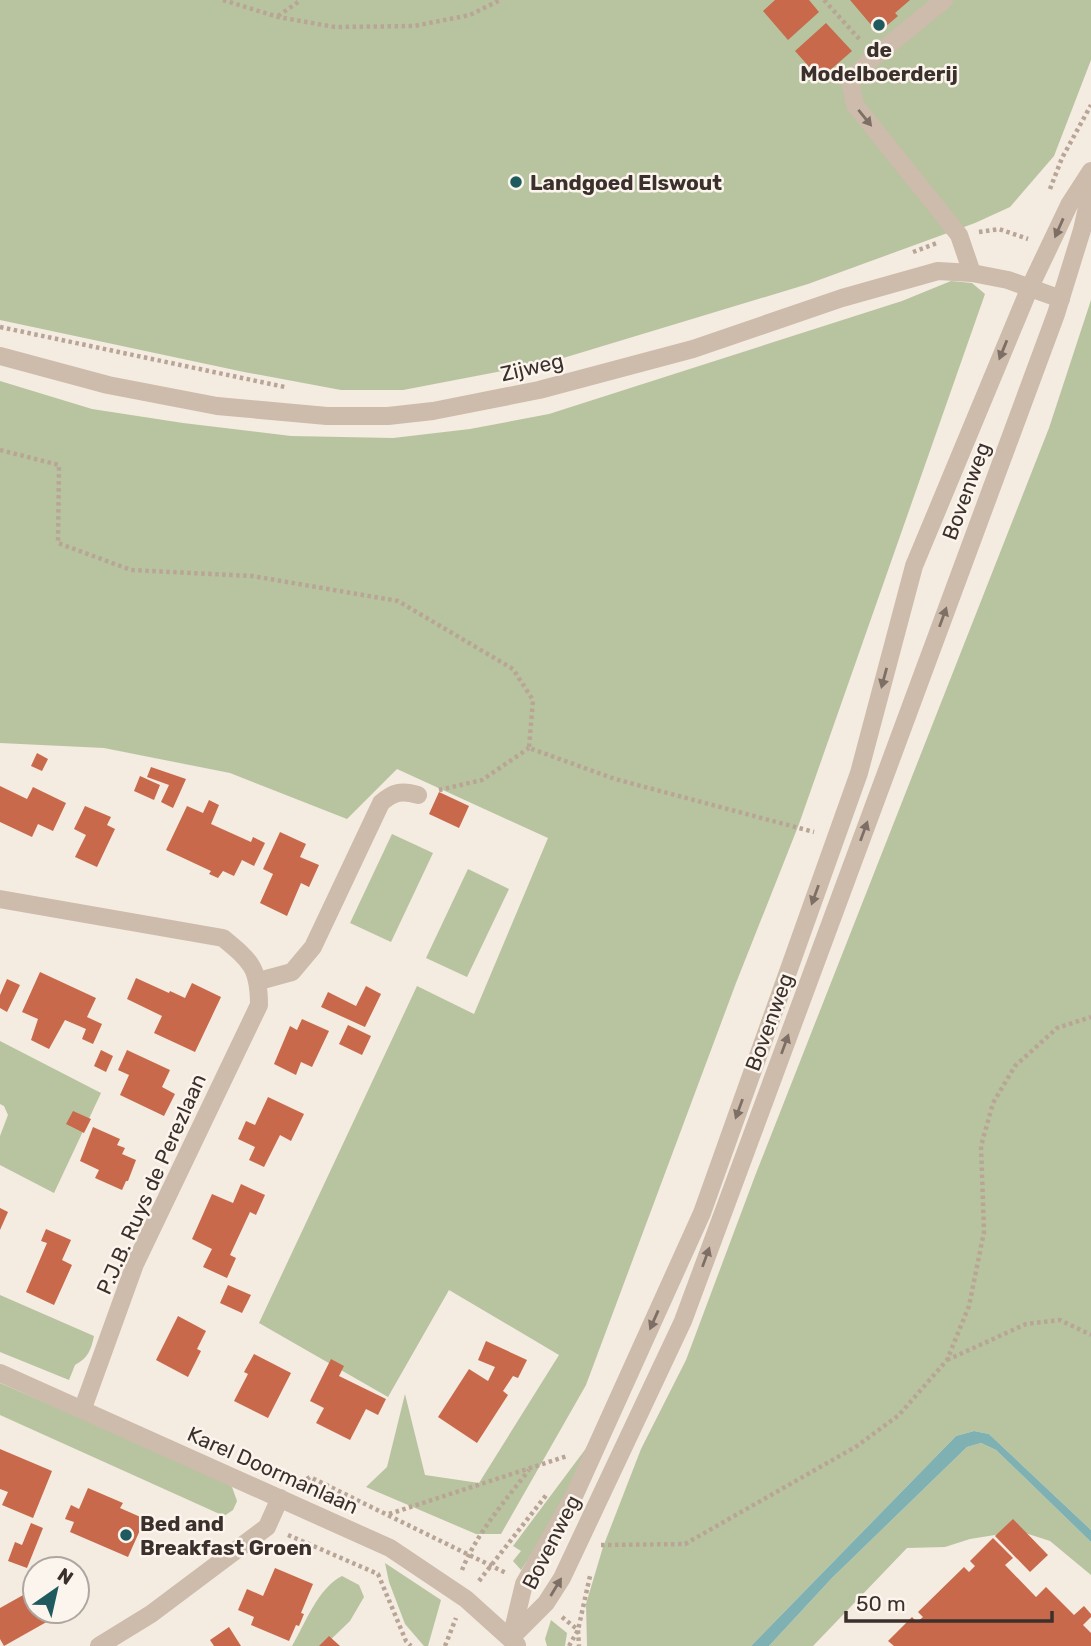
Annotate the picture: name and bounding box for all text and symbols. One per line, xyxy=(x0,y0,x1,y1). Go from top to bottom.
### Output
marker: de Modelboerderij xyxy=(871,17,887,33)
place label: de Modelboerderij xyxy=(800,37,958,86)
one-way arrow xyxy=(858,109,873,127)
place label: Landgoed Elswout xyxy=(530,170,722,195)
marker: Landgoed Elswout xyxy=(508,174,524,190)
one-way arrow xyxy=(1053,218,1065,238)
one-way arrow xyxy=(997,339,1008,360)
street label: Zijweg xyxy=(498,348,566,386)
street label: Bovenweg xyxy=(937,439,995,543)
one-way arrow xyxy=(938,607,949,628)
one-way arrow xyxy=(878,667,889,689)
one-way arrow xyxy=(859,820,870,841)
one-way arrow xyxy=(809,885,820,906)
street label: Bovenweg xyxy=(740,970,798,1074)
one-way arrow xyxy=(780,1033,791,1054)
street label: P.J.B. Ruys de Perezlaan xyxy=(91,1070,211,1298)
one-way arrow xyxy=(733,1099,744,1120)
one-way arrow xyxy=(701,1247,712,1268)
one-way arrow xyxy=(648,1309,659,1330)
street label: Karel Doormanlaan xyxy=(184,1421,362,1519)
street label: Bovenweg xyxy=(517,1491,585,1593)
place label: Bed and Breakfast Groen xyxy=(140,1511,312,1560)
marker: Bed and Breakfast Groen xyxy=(118,1527,134,1543)
north arrow xyxy=(21,1555,91,1625)
text: N xyxy=(53,1563,77,1590)
one-way arrow xyxy=(550,1578,562,1597)
scale bar xyxy=(846,1580,1052,1624)
text: 50 m xyxy=(856,1591,906,1616)

